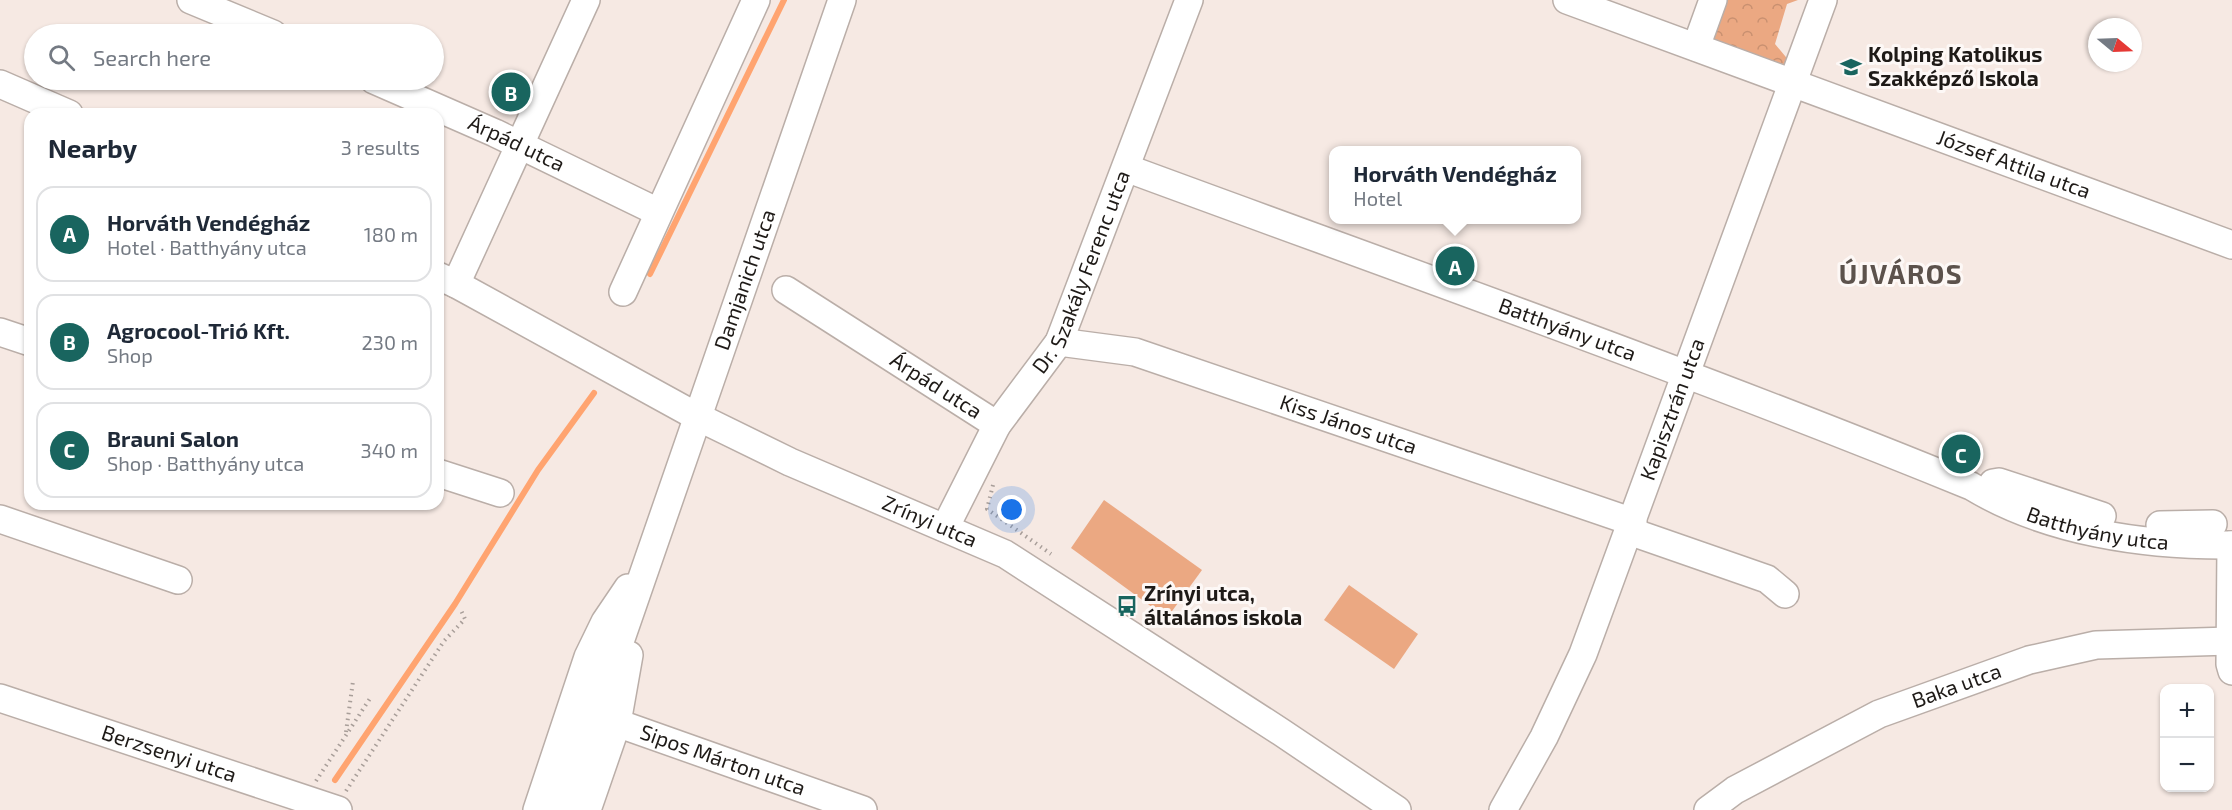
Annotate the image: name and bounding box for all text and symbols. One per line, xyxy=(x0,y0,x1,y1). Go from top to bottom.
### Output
north arrow xyxy=(2088,18,2142,72)
search box xyxy=(24,24,444,90)
icon: search xyxy=(45,41,78,74)
place label: Kolping Katolikus Szakképző Iskola xyxy=(1868,41,2042,90)
text: Search here xyxy=(93,44,211,70)
school or university icon: Kolping Katolikus Szakképző Iskola xyxy=(1839,55,1863,79)
pin: B xyxy=(492,70,530,115)
street label: Árpád utca xyxy=(465,109,569,176)
street label: József Attila utca xyxy=(1934,123,2094,203)
text: Nearby xyxy=(48,132,137,163)
text: 3 results xyxy=(341,135,420,159)
popup xyxy=(1329,146,1581,224)
text: Horváth Vendégház xyxy=(1353,160,1557,186)
street label: Dr. Szakály Ferenc utca xyxy=(1026,166,1134,378)
text: Hotel xyxy=(1353,186,1402,210)
street label: Damjanich utca xyxy=(708,206,780,353)
text: Horváth Vendégház xyxy=(107,209,310,235)
text: A xyxy=(63,222,76,246)
text: 180 m xyxy=(364,222,418,246)
text: Hotel · Batthyány utca xyxy=(107,235,307,259)
pin: A xyxy=(1436,244,1474,288)
district label: ÚJVÁROS xyxy=(1839,257,1963,289)
street label: Batthyány utca xyxy=(1496,292,1640,365)
text: Agrocool-Trió Kft. xyxy=(107,317,290,343)
text: B xyxy=(63,330,76,354)
text: 230 m xyxy=(362,330,418,354)
street label: Kapisztrán utca xyxy=(1634,334,1709,483)
text: Shop xyxy=(107,343,153,367)
street label: Árpád utca xyxy=(886,346,987,423)
street label: Kiss János utca xyxy=(1277,388,1421,458)
text: Brauni Salon xyxy=(107,425,239,451)
pin: C xyxy=(1942,432,1980,476)
text: C xyxy=(64,438,75,462)
text: 340 m xyxy=(361,438,418,462)
text: Shop · Batthyány utca xyxy=(107,451,304,475)
street label: Zrínyi utca xyxy=(879,489,981,552)
your location xyxy=(997,495,1026,524)
street label: Batthyány utca xyxy=(2024,500,2170,554)
place label: Zrínyi utca, általános iskola xyxy=(1144,580,1302,629)
bus stop icon: Zrínyi utca, általános iskola xyxy=(1115,594,1139,618)
street label: Baka utca xyxy=(1908,657,2004,712)
map controls xyxy=(2160,684,2214,792)
button: + xyxy=(2160,684,2214,738)
street label: Sipos Márton utca xyxy=(637,718,809,800)
street label: Berzsenyi utca xyxy=(99,719,240,787)
button: − xyxy=(2160,738,2214,792)

